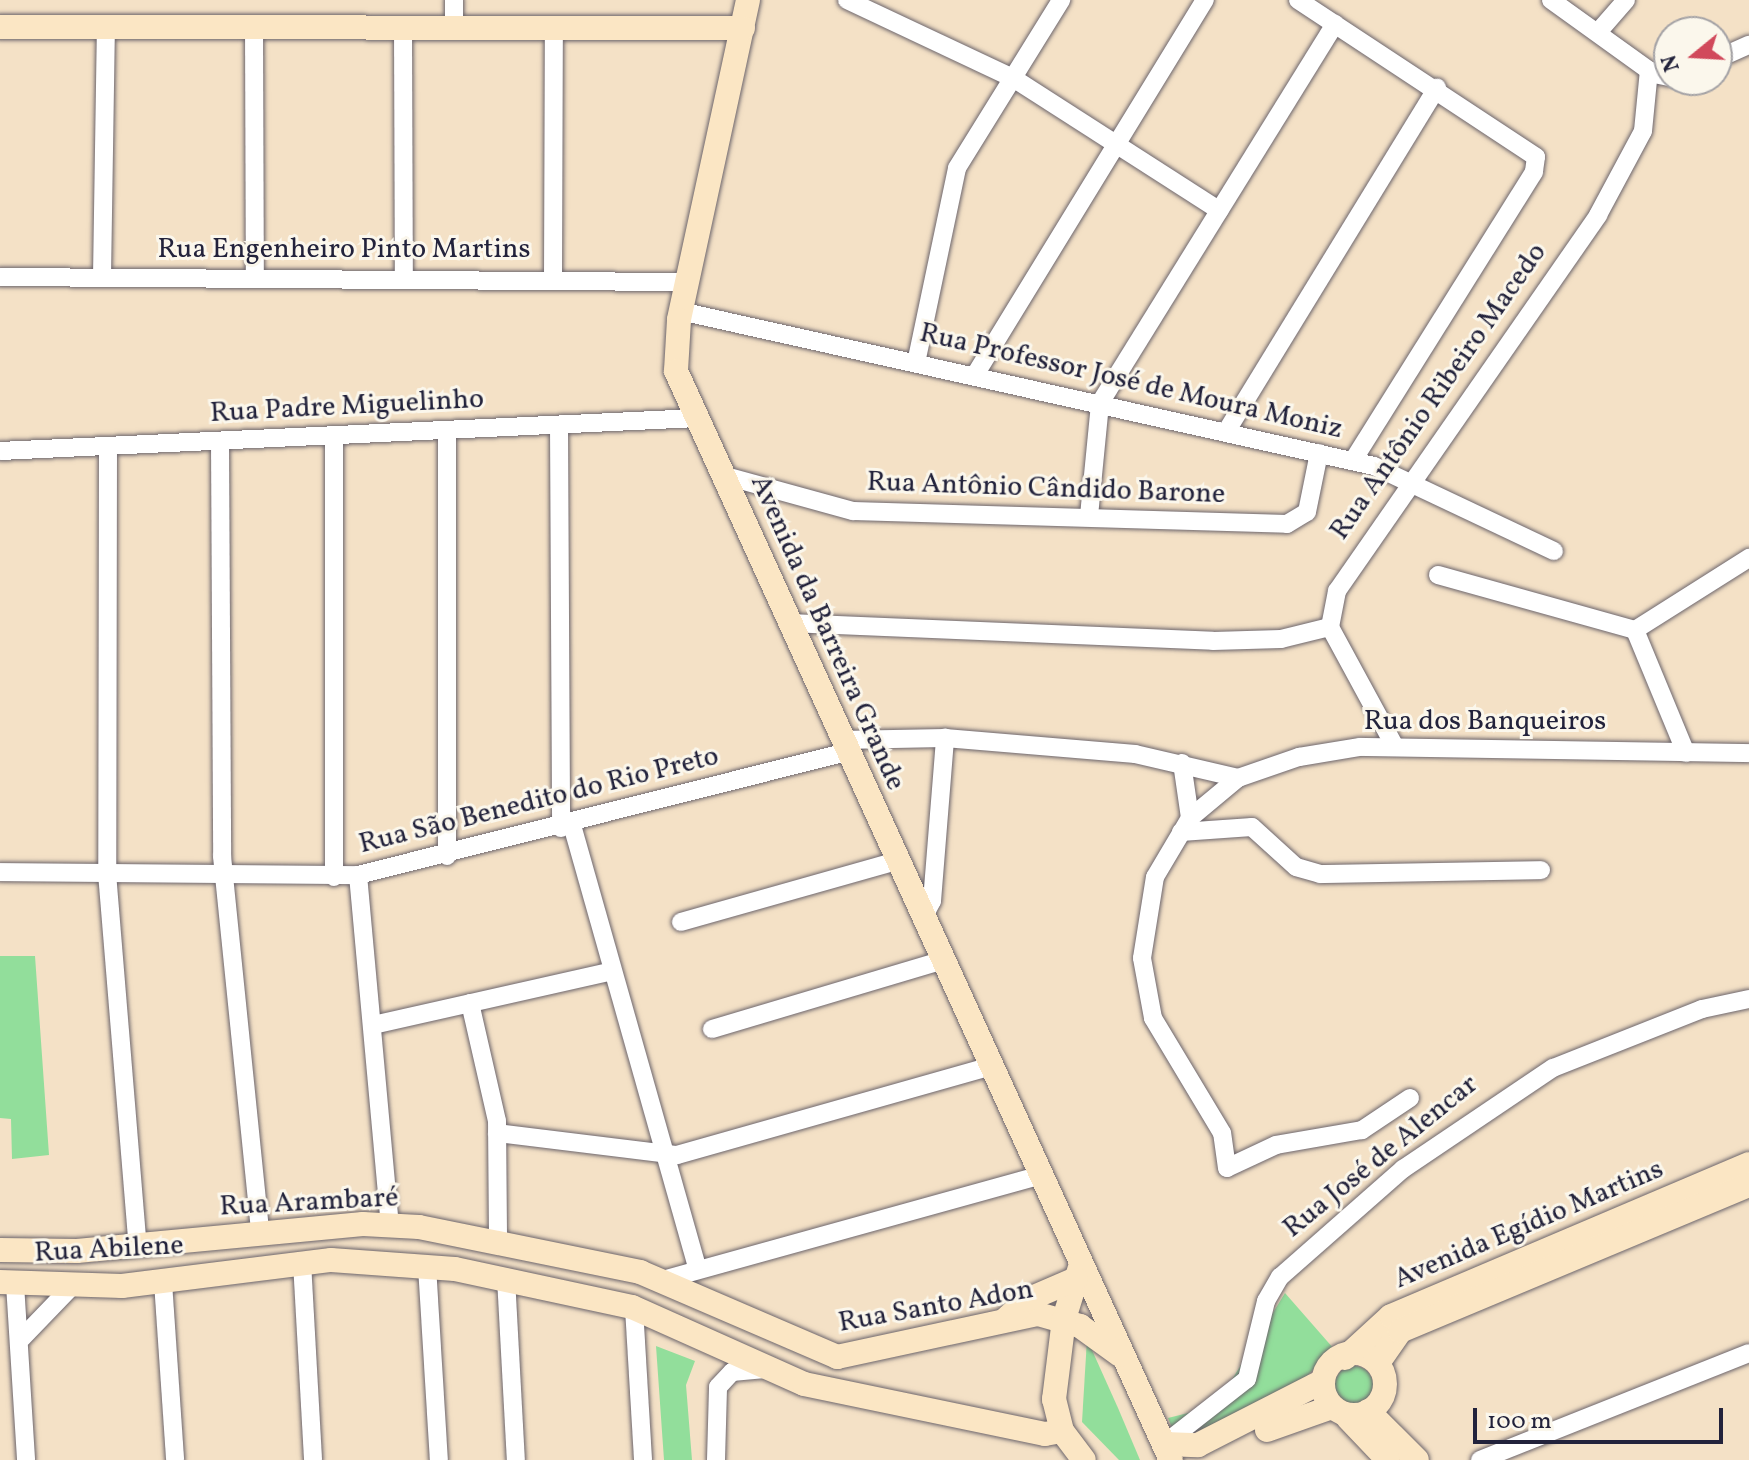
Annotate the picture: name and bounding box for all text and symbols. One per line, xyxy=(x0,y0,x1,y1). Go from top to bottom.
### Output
north arrow xyxy=(1653,16,1733,96)
text: N xyxy=(1654,51,1689,75)
street label: Rua Engenheiro Pinto Martins xyxy=(157,233,531,267)
street label: Rua Antônio Ribeiro Macedo xyxy=(1324,237,1554,547)
street label: Rua Professor José de Moura Moniz xyxy=(916,317,1346,447)
street label: Rua Padre Miguelinho xyxy=(209,383,485,431)
street label: Rua Antônio Cândido Barone xyxy=(866,466,1226,512)
street label: Avenida da Barreira Grande xyxy=(742,470,912,796)
street label: Rua dos Banqueiros xyxy=(1364,705,1606,739)
street label: Rua São Benedito do Rio Preto xyxy=(356,740,722,862)
street label: Rua José de Alencar xyxy=(1277,1068,1485,1246)
street label: Avenida Egídio Martins xyxy=(1389,1153,1669,1297)
street label: Rua Arambaré xyxy=(219,1182,399,1224)
street label: Rua Abilene xyxy=(33,1229,185,1271)
street label: Rua Santo Adon xyxy=(836,1273,1036,1341)
scale bar xyxy=(1477,1392,1727,1442)
text: 100 m xyxy=(1487,1405,1552,1439)

